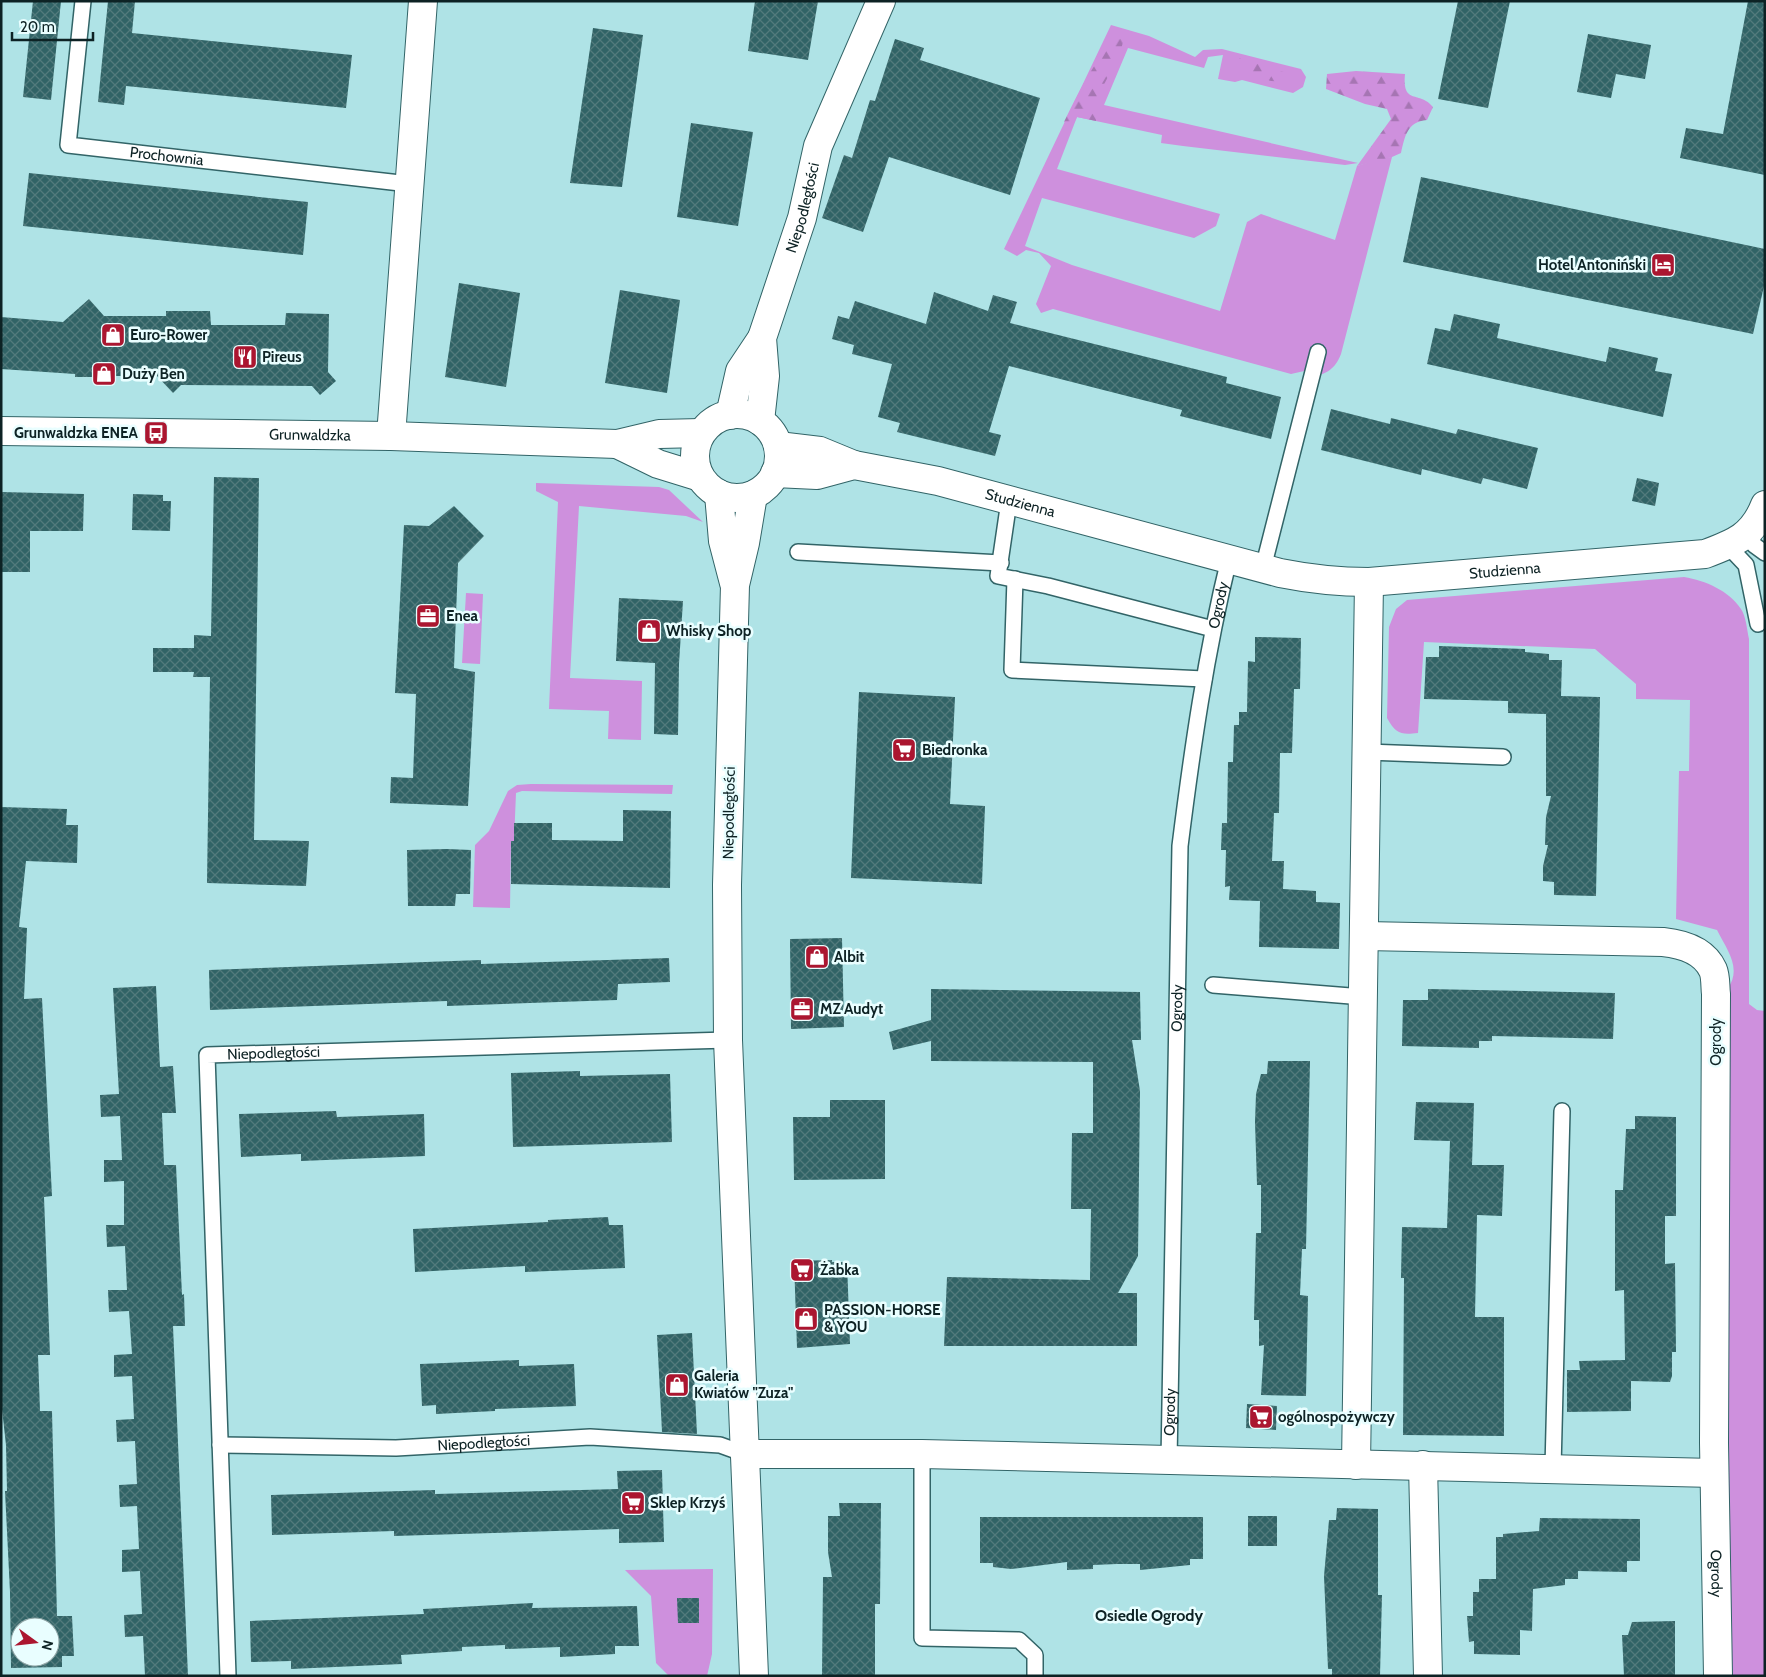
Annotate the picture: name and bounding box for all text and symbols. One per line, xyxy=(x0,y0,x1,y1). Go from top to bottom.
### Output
scale bar xyxy=(12,10,94,42)
text: 20 m xyxy=(20,18,55,36)
street label: Prochownia xyxy=(129,143,205,170)
street label: Niepodległości xyxy=(782,161,823,255)
hotel icon: Hotel Antoniński xyxy=(1650,252,1676,278)
place label: Hotel Antoniński xyxy=(1538,256,1646,274)
shop icon: Euro-Rower xyxy=(100,322,126,348)
place label: Euro-Rower xyxy=(130,326,207,344)
restaurant icon: Pireus xyxy=(232,344,258,370)
place label: Pireus xyxy=(262,348,302,366)
shop icon: Duży Ben xyxy=(91,361,117,387)
place label: Duży Ben xyxy=(122,365,185,383)
bus stop icon: Grunwaldzka ENEA xyxy=(143,420,169,446)
place label: Grunwaldzka ENEA xyxy=(14,424,139,442)
street label: Grunwaldzka xyxy=(269,425,352,444)
street label: Studzienna xyxy=(983,485,1058,521)
street label: Studzienna xyxy=(1468,559,1542,583)
street label: Ogrody xyxy=(1205,580,1232,630)
office icon: Enea xyxy=(415,603,441,629)
place label: Enea xyxy=(446,607,478,625)
shop icon: Whisky Shop xyxy=(636,618,662,644)
place label: Whisky Shop xyxy=(666,622,752,640)
supermarket icon: Biedronka xyxy=(891,737,917,763)
place label: Biedronka xyxy=(922,741,988,759)
street label: Niepodległości xyxy=(719,766,739,860)
shop icon: Albit xyxy=(804,944,830,970)
place label: Albit xyxy=(834,948,865,966)
street label: Ogrody xyxy=(1168,984,1187,1032)
office icon: MZ Audyt xyxy=(789,996,815,1022)
place label: MZ Audyt xyxy=(820,1000,883,1018)
street label: Ogrody xyxy=(1707,1018,1725,1066)
street label: Niepodległości xyxy=(227,1043,320,1063)
supermarket icon: Żabka xyxy=(789,1257,815,1283)
place label: Żabka xyxy=(820,1261,859,1279)
place label: PASSION-HORSE & YOU xyxy=(824,1301,941,1336)
shop icon: PASSION-HORSE & YOU xyxy=(793,1306,819,1332)
place label: Galeria Kwiatów "Zuza" xyxy=(694,1367,793,1402)
shop icon: Galeria Kwiatów "Zuza" xyxy=(664,1372,690,1398)
street label: Ogrody xyxy=(1160,1388,1179,1436)
supermarket icon: ogólnospożywczy xyxy=(1248,1404,1274,1430)
place label: ogólnospożywczy xyxy=(1278,1408,1396,1426)
street label: Niepodległości xyxy=(437,1431,531,1455)
supermarket icon: Sklep Krzyś xyxy=(620,1490,646,1516)
place label: Sklep Krzyś xyxy=(650,1494,725,1512)
street label: Ogrody xyxy=(1707,1550,1726,1598)
district label: Osiedle Ogrody xyxy=(1095,1606,1203,1625)
north arrow xyxy=(10,1617,60,1667)
text: N xyxy=(38,1638,58,1652)

